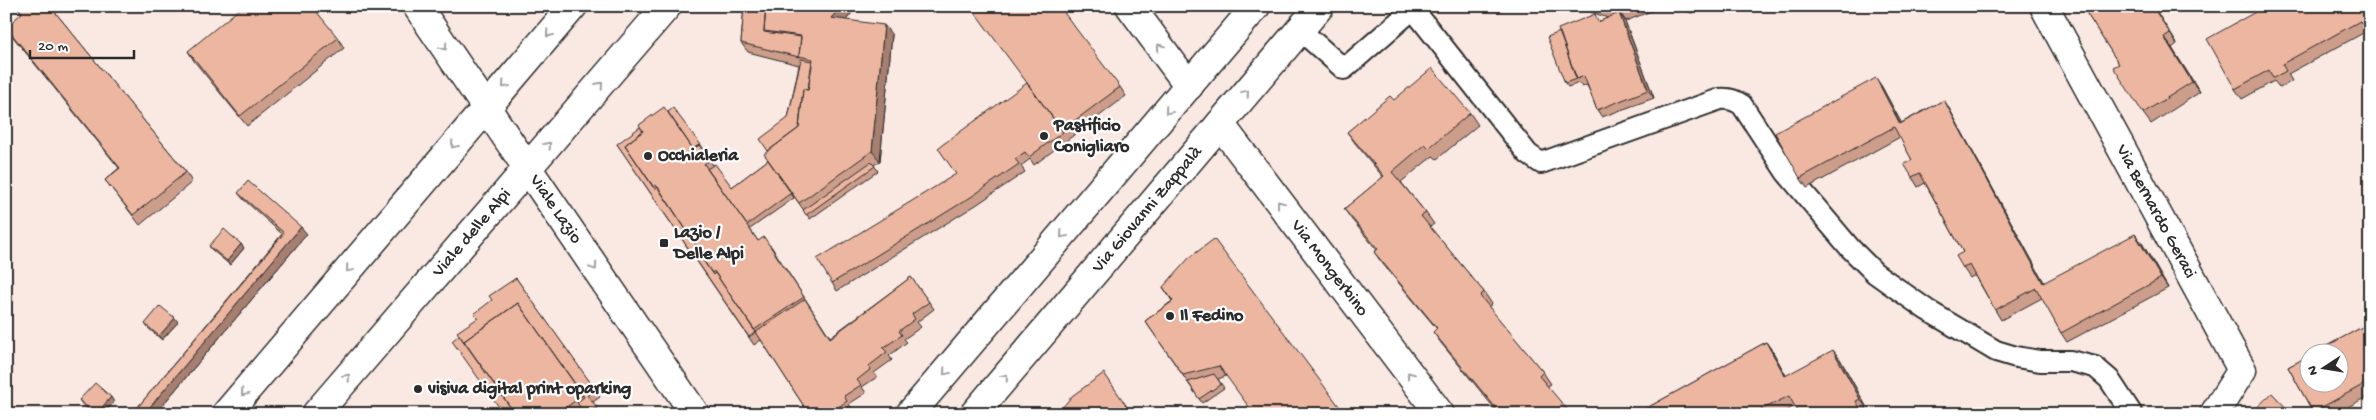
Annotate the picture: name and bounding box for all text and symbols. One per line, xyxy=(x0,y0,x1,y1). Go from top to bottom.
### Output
scale bar xyxy=(30,28,134,60)
one-way arrow xyxy=(546,29,555,38)
text: 20 m xyxy=(38,38,68,56)
one-way arrow xyxy=(438,41,447,50)
one-way arrow xyxy=(1157,43,1166,53)
one-way arrow xyxy=(502,80,511,89)
one-way arrow xyxy=(595,81,604,90)
one-way arrow xyxy=(1241,89,1250,98)
one-way arrow xyxy=(1165,105,1174,114)
place label: Pastificio Conigliaro xyxy=(1053,116,1130,158)
marker: Pastificio Conigliaro xyxy=(1038,130,1050,142)
one-way arrow xyxy=(451,140,460,149)
street label: Via Bernardo Geraci xyxy=(2110,140,2201,282)
street label: Via Giovanni Zappalà xyxy=(1087,141,1208,278)
one-way arrow xyxy=(542,142,551,151)
place label: Occhialeria xyxy=(658,146,739,167)
marker: Occhialeria xyxy=(642,150,654,162)
street label: Viale Lazio xyxy=(524,170,587,248)
street label: Viale delle Alpi xyxy=(427,184,516,282)
one-way arrow xyxy=(1278,201,1286,210)
street label: Via Mongerbino xyxy=(1285,215,1373,321)
place label: Lazio / Delle Alpi xyxy=(672,223,744,265)
one-way arrow xyxy=(1059,229,1068,238)
marker: Lazio / Delle Alpi xyxy=(658,237,670,249)
one-way arrow xyxy=(588,261,597,271)
one-way arrow xyxy=(346,263,354,272)
place label: Il Fedino xyxy=(1180,306,1244,327)
marker: Il Fedino xyxy=(1164,310,1176,322)
north arrow xyxy=(2298,342,2348,392)
text: N xyxy=(2304,364,2323,376)
one-way arrow xyxy=(943,366,952,375)
one-way arrow xyxy=(1408,372,1416,381)
one-way arrow xyxy=(342,373,351,382)
one-way arrow xyxy=(1000,373,1009,382)
place label: visiva digital print oparking xyxy=(427,379,631,400)
marker: visiva digital print oparking xyxy=(412,383,424,395)
one-way arrow xyxy=(241,387,249,396)

